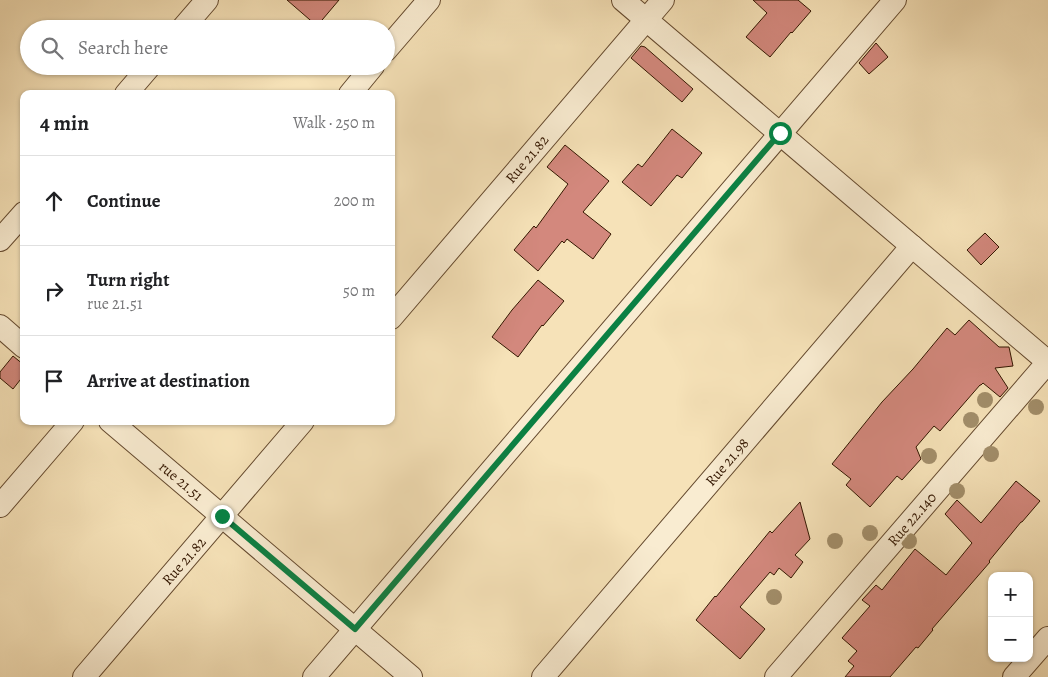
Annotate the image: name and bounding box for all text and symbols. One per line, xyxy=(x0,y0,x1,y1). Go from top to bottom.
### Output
search box xyxy=(20,20,395,75)
icon: search xyxy=(38,34,66,62)
text: Search here xyxy=(78,35,168,61)
text: 4 min xyxy=(40,109,89,137)
text: Walk · 250 m xyxy=(293,112,375,134)
route start xyxy=(769,122,792,145)
street label: Rue 21.82 xyxy=(501,130,553,188)
icon: ahead xyxy=(40,187,68,215)
text: Continue xyxy=(87,188,161,214)
text: 200 m xyxy=(334,190,375,212)
text: Turn right xyxy=(87,267,169,293)
icon: right xyxy=(40,277,68,305)
text: 50 m xyxy=(343,280,375,302)
text: rue 21.51 xyxy=(87,293,142,315)
icon: arrive xyxy=(40,367,68,395)
text: Arrive at destination xyxy=(87,368,250,394)
street label: Rue 21.98 xyxy=(701,434,753,490)
street label: rue 21.51 xyxy=(155,457,207,505)
street label: Rue 22.140 xyxy=(883,488,941,550)
route end xyxy=(211,505,234,528)
street label: Rue 21.82 xyxy=(158,533,210,589)
map controls xyxy=(988,572,1033,662)
button: + xyxy=(988,572,1033,617)
button: − xyxy=(988,617,1033,662)

